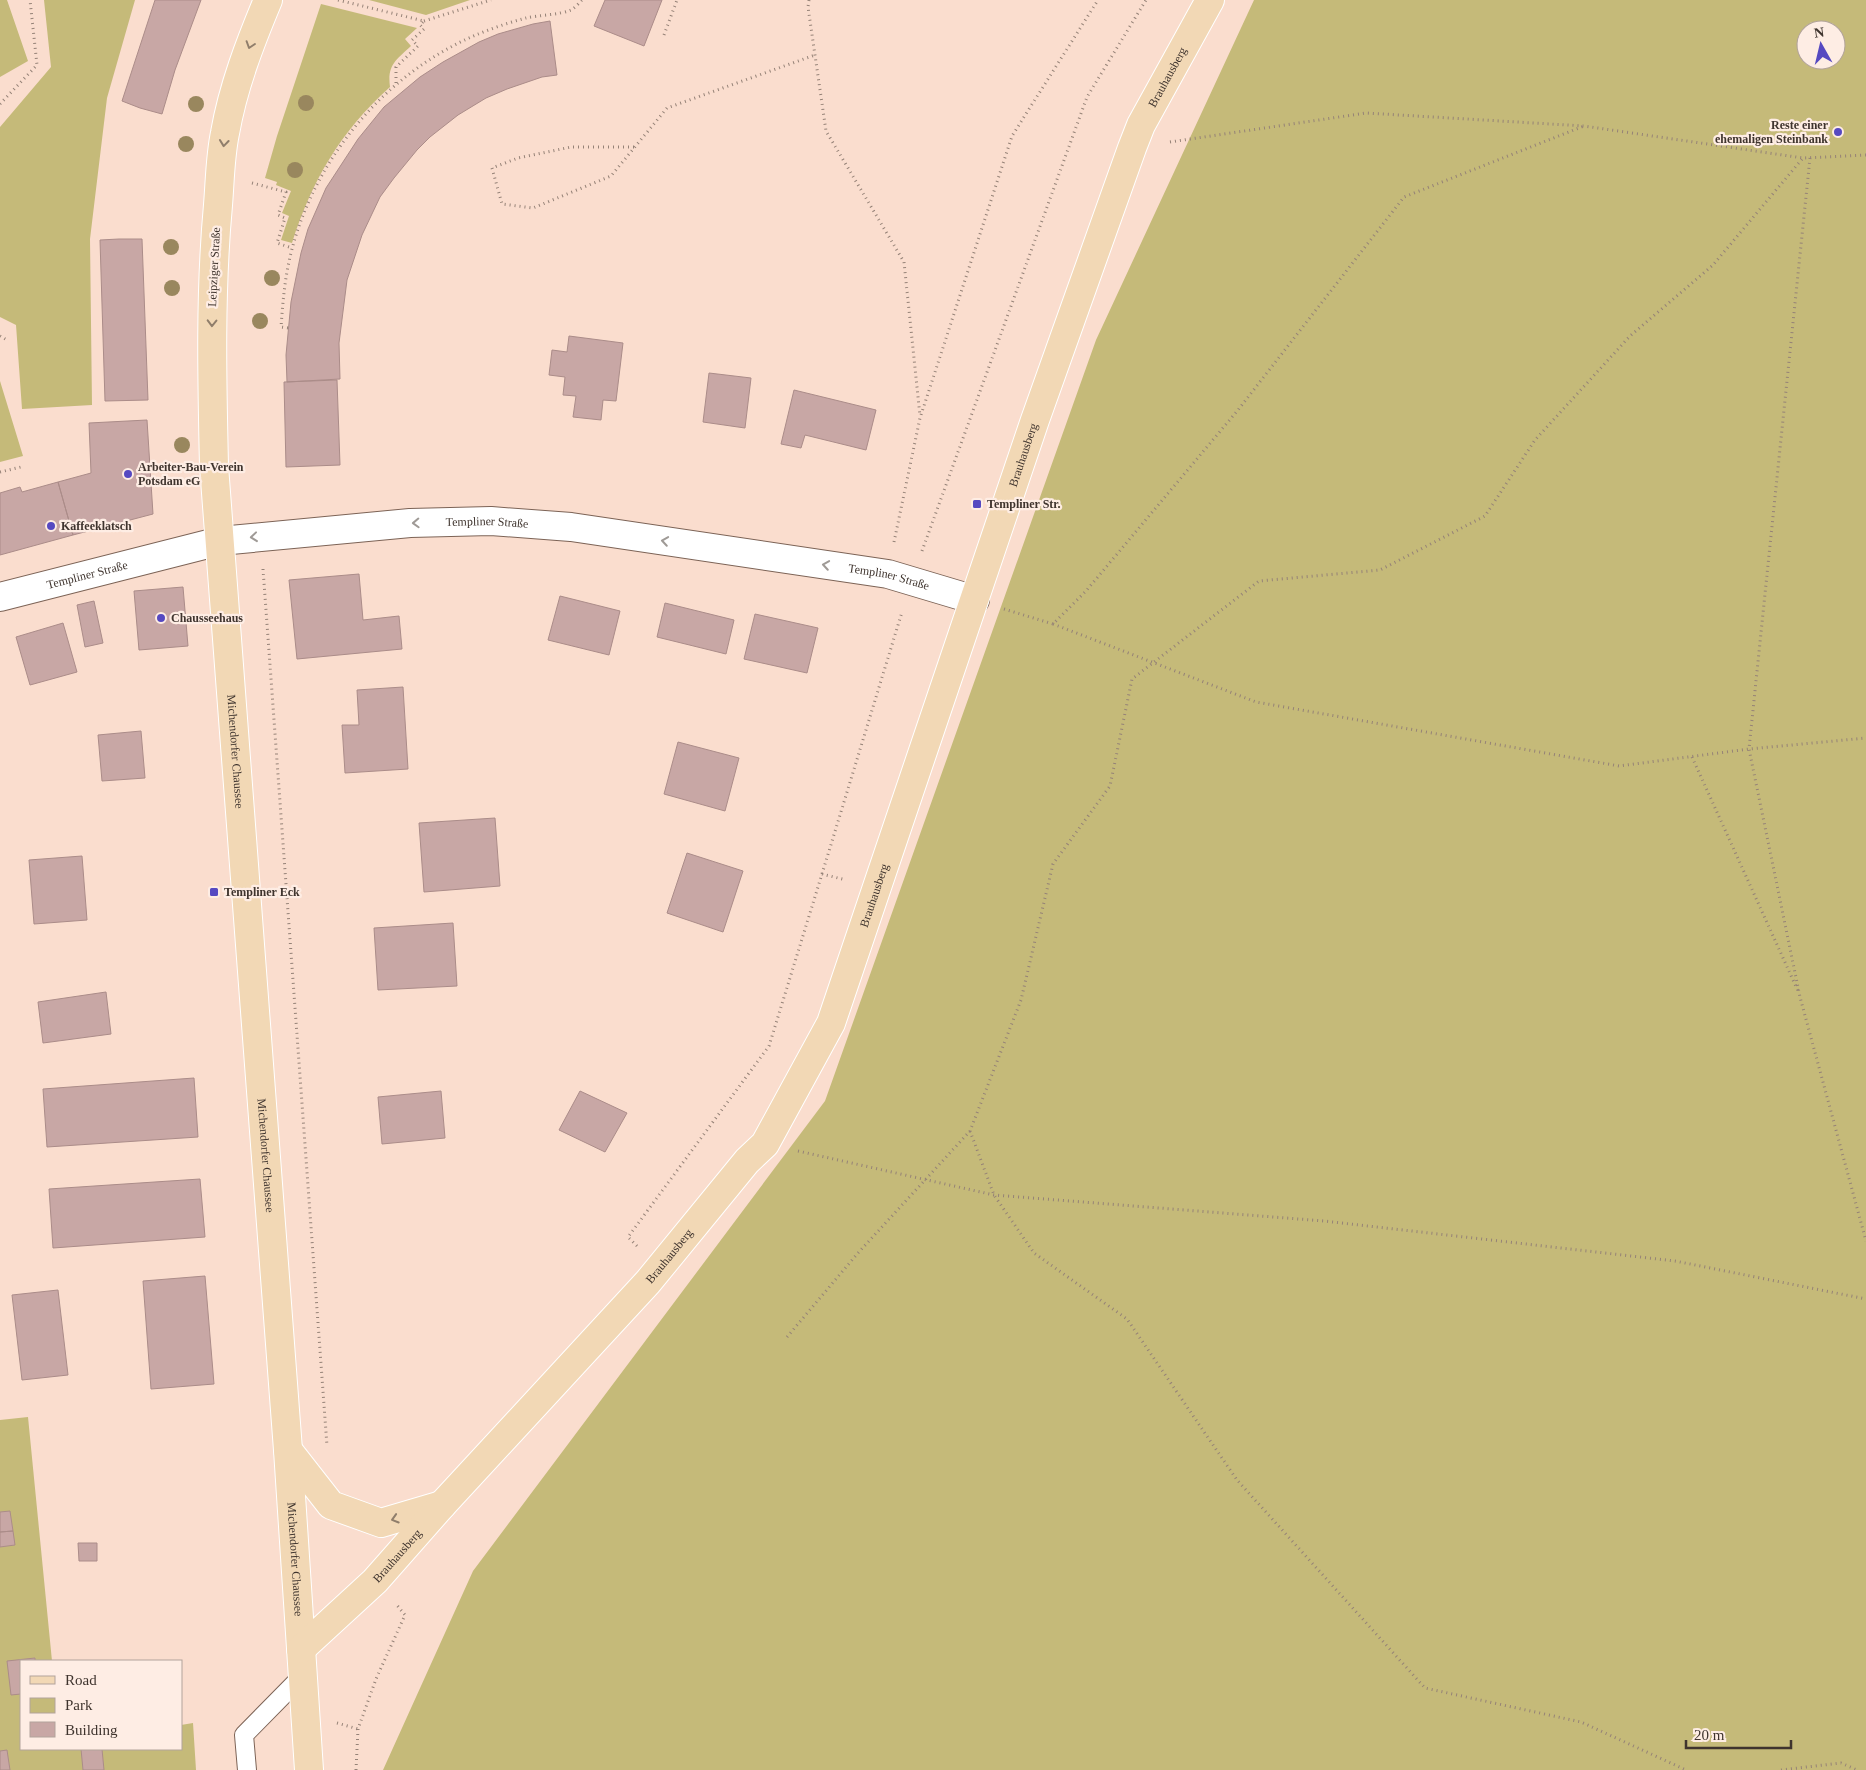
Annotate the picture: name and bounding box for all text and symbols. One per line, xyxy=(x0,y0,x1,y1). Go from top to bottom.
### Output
north arrow xyxy=(1796,20,1846,70)
text: N xyxy=(1813,24,1825,41)
one-way arrow xyxy=(245,41,255,49)
street label: Brauhausberg xyxy=(1145,45,1190,110)
place label: Reste einer ehemaligen Steinbank xyxy=(1715,118,1829,146)
marker: Reste einer ehemaligen Steinbank xyxy=(1832,126,1844,138)
one-way arrow xyxy=(218,140,229,148)
street label: Leipziger Straße xyxy=(205,227,223,307)
one-way arrow xyxy=(207,320,217,327)
street label: Brauhausberg xyxy=(1006,421,1040,489)
place label: Arbeiter-Bau-Verein Potsdam eG xyxy=(138,460,244,488)
marker: Arbeiter-Bau-Verein Potsdam eG xyxy=(122,468,134,480)
place label: Templiner Str. xyxy=(987,497,1061,511)
marker: Templiner Str. xyxy=(971,498,983,510)
street label: Templiner Straße xyxy=(446,514,529,531)
one-way arrow xyxy=(412,518,420,528)
place label: Kaffeeklatsch xyxy=(61,519,132,533)
marker: Kaffeeklatsch xyxy=(45,520,57,532)
one-way arrow xyxy=(250,531,258,542)
one-way arrow xyxy=(661,536,669,547)
street label: Templiner Straße xyxy=(45,558,129,592)
one-way arrow xyxy=(821,560,829,571)
street label: Templiner Straße xyxy=(847,561,931,593)
place label: Chausseehaus xyxy=(171,611,243,625)
marker: Chausseehaus xyxy=(155,612,167,624)
street label: Michendorfer Chaussee xyxy=(224,694,247,809)
street label: Brauhausberg xyxy=(857,862,891,929)
place label: Templiner Eck xyxy=(224,885,300,899)
marker: Templiner Eck xyxy=(208,886,220,898)
street label: Michendorfer Chaussee xyxy=(255,1098,277,1213)
street label: Brauhausberg xyxy=(643,1226,696,1286)
street label: Michendorfer Chaussee xyxy=(284,1502,306,1617)
one-way arrow xyxy=(392,1513,400,1523)
street label: Brauhausberg xyxy=(370,1526,424,1585)
legend xyxy=(20,1660,182,1750)
text: Road xyxy=(65,1672,97,1688)
text: Park xyxy=(65,1697,93,1713)
scale bar xyxy=(1686,1718,1791,1750)
text: Building xyxy=(65,1722,118,1738)
text: 20 m xyxy=(1694,1727,1725,1743)

